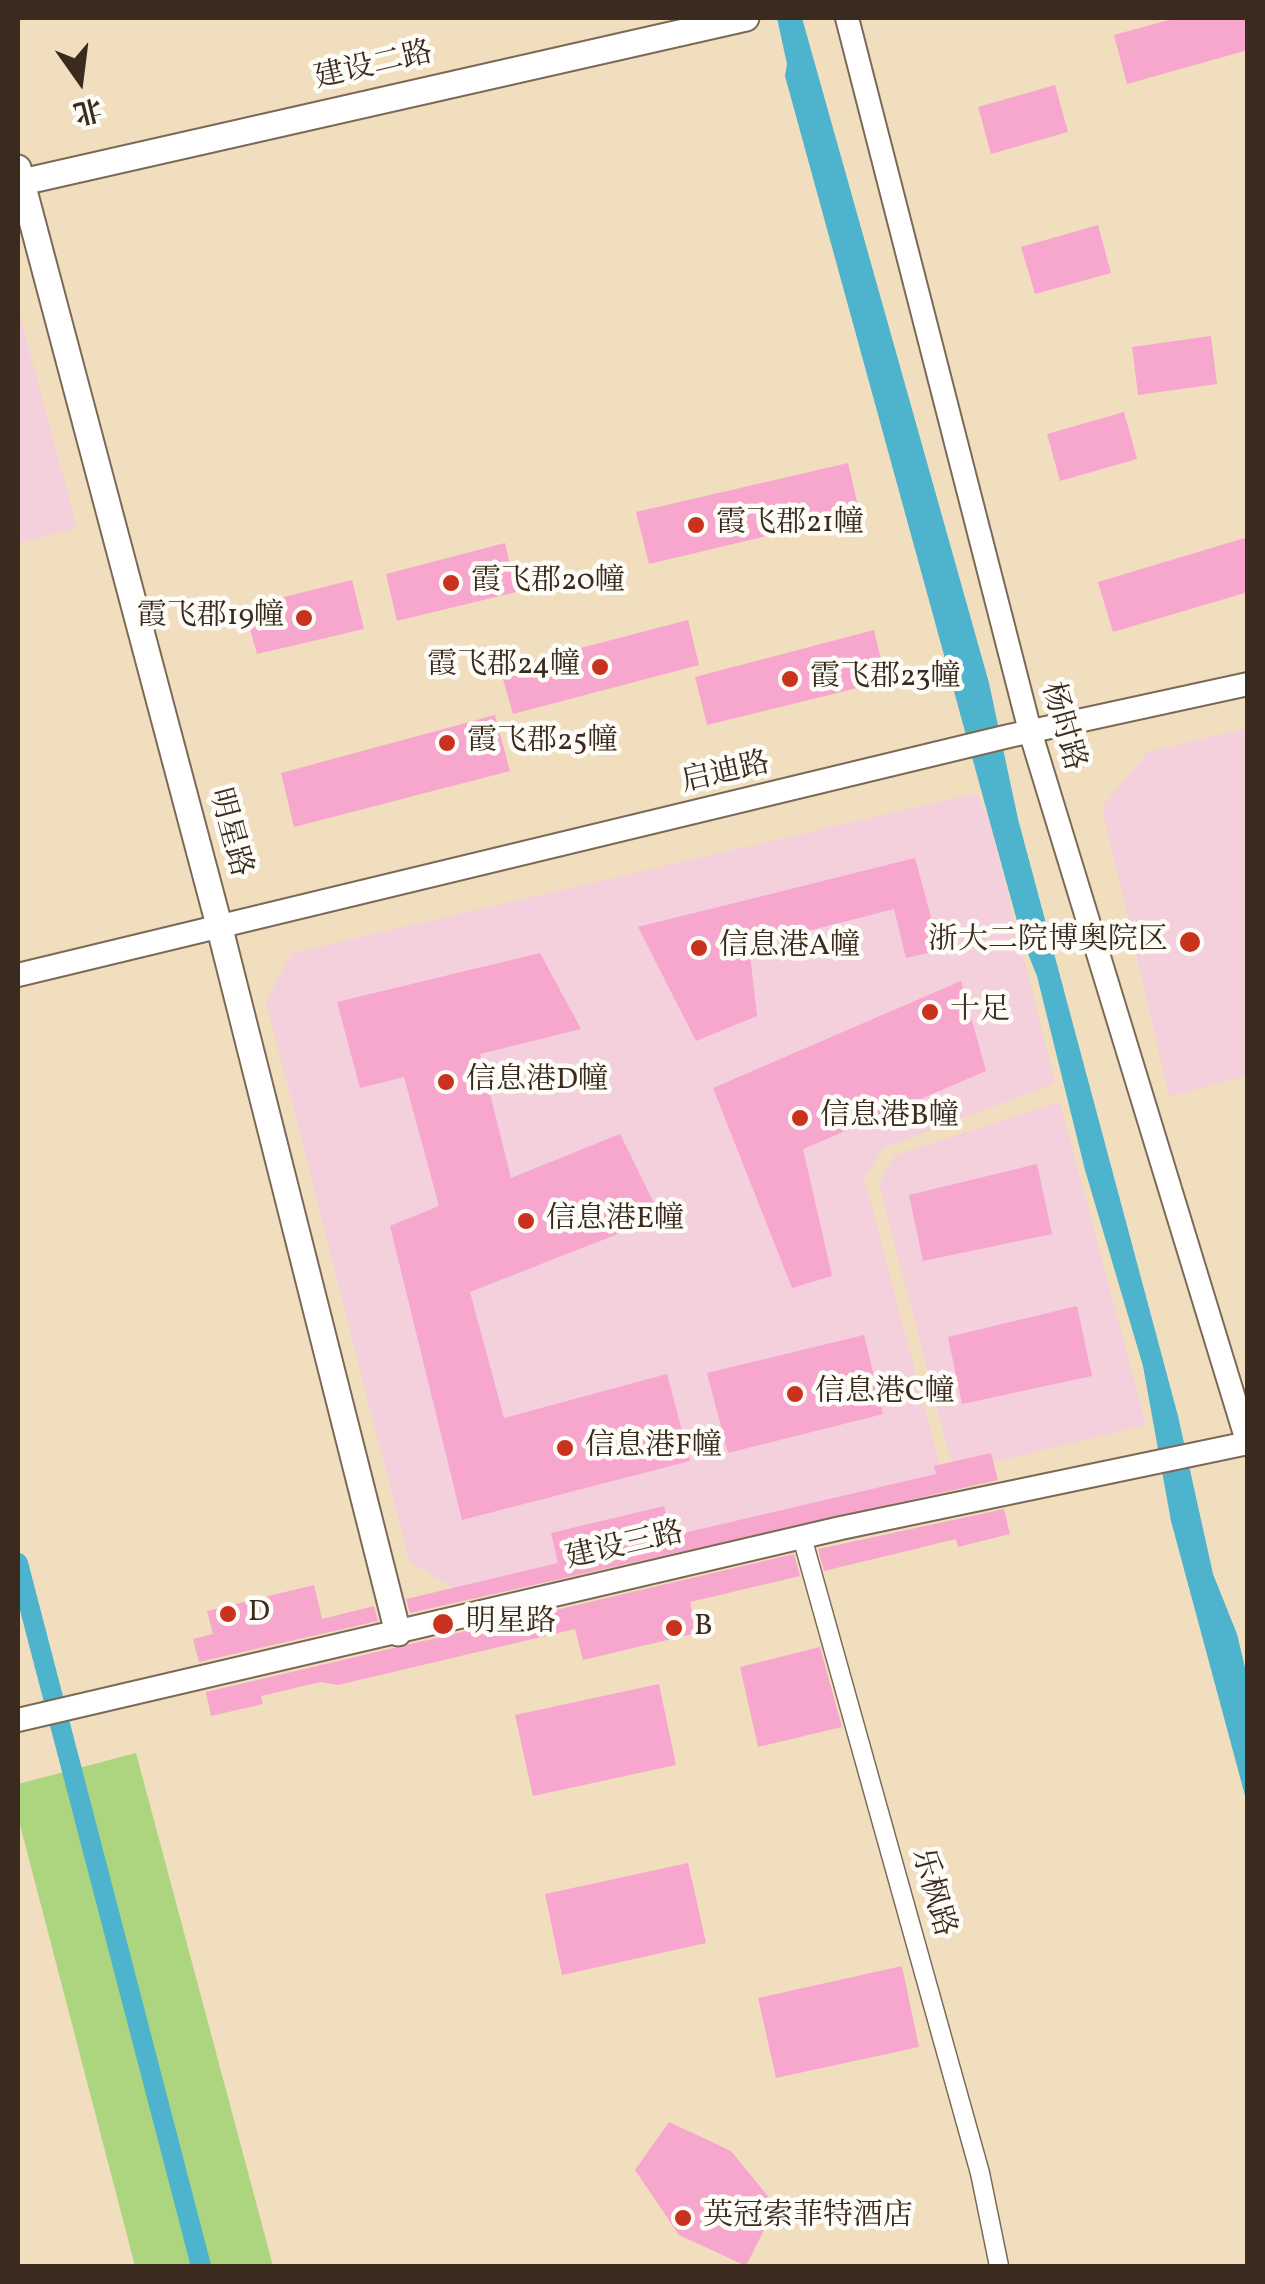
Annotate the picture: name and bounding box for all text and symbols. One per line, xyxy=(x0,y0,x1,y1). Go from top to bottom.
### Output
north arrow xyxy=(30,30,130,130)
street label: 建设二路 xyxy=(311,37,437,99)
text: 北 xyxy=(69,87,106,132)
place label: 霞飞郡21幢 xyxy=(716,507,864,543)
marker: 霞飞郡21幢 xyxy=(685,514,707,536)
place label: 霞飞郡20幢 xyxy=(471,565,625,601)
marker: 霞飞郡20幢 xyxy=(440,572,462,594)
place label: 霞飞郡19幢 xyxy=(137,600,284,636)
marker: 霞飞郡19幢 xyxy=(293,607,315,629)
place label: 霞飞郡24幢 xyxy=(427,649,580,685)
marker: 霞飞郡24幢 xyxy=(589,656,611,678)
place label: 霞飞郡23幢 xyxy=(810,661,961,697)
marker: 霞飞郡23幢 xyxy=(779,668,801,690)
street label: 杨时路 xyxy=(1031,679,1091,775)
place label: 霞飞郡25幢 xyxy=(467,725,618,761)
marker: 霞飞郡25幢 xyxy=(436,732,458,754)
street label: 启迪路 xyxy=(678,747,774,803)
street label: 明星路 xyxy=(199,785,257,881)
place label: 浙大二院博奥院区 xyxy=(928,924,1168,960)
marker: 浙大二院博奥院区 xyxy=(1177,929,1203,955)
place label: 信息港A幢 xyxy=(719,930,860,966)
marker: 信息港A幢 xyxy=(688,937,710,959)
place label: 十足 xyxy=(950,994,1010,1030)
marker: 十足 xyxy=(919,1001,941,1023)
place label: 信息港D幢 xyxy=(466,1064,608,1100)
marker: 信息港D幢 xyxy=(435,1071,457,1093)
place label: 信息港B幢 xyxy=(820,1100,959,1136)
marker: 信息港B幢 xyxy=(789,1107,811,1129)
place label: 信息港E幢 xyxy=(546,1203,684,1239)
marker: 信息港E幢 xyxy=(515,1210,537,1232)
place label: 信息港C幢 xyxy=(815,1376,955,1412)
marker: 信息港C幢 xyxy=(784,1383,806,1405)
place label: 信息港F幢 xyxy=(585,1430,722,1466)
marker: 信息港F幢 xyxy=(554,1437,576,1459)
street label: 建设三路 xyxy=(562,1517,688,1579)
place label: D xyxy=(248,1596,270,1632)
marker: D xyxy=(217,1603,239,1625)
place label: 明星路 xyxy=(466,1606,556,1642)
place label: B xyxy=(694,1610,713,1646)
marker: 明星路 xyxy=(430,1611,456,1637)
marker: B xyxy=(663,1617,685,1639)
street label: 乐枫路 xyxy=(901,1845,961,1941)
place label: 英冠索菲特酒店 xyxy=(703,2200,913,2236)
marker: 英冠索菲特酒店 xyxy=(672,2207,694,2229)

